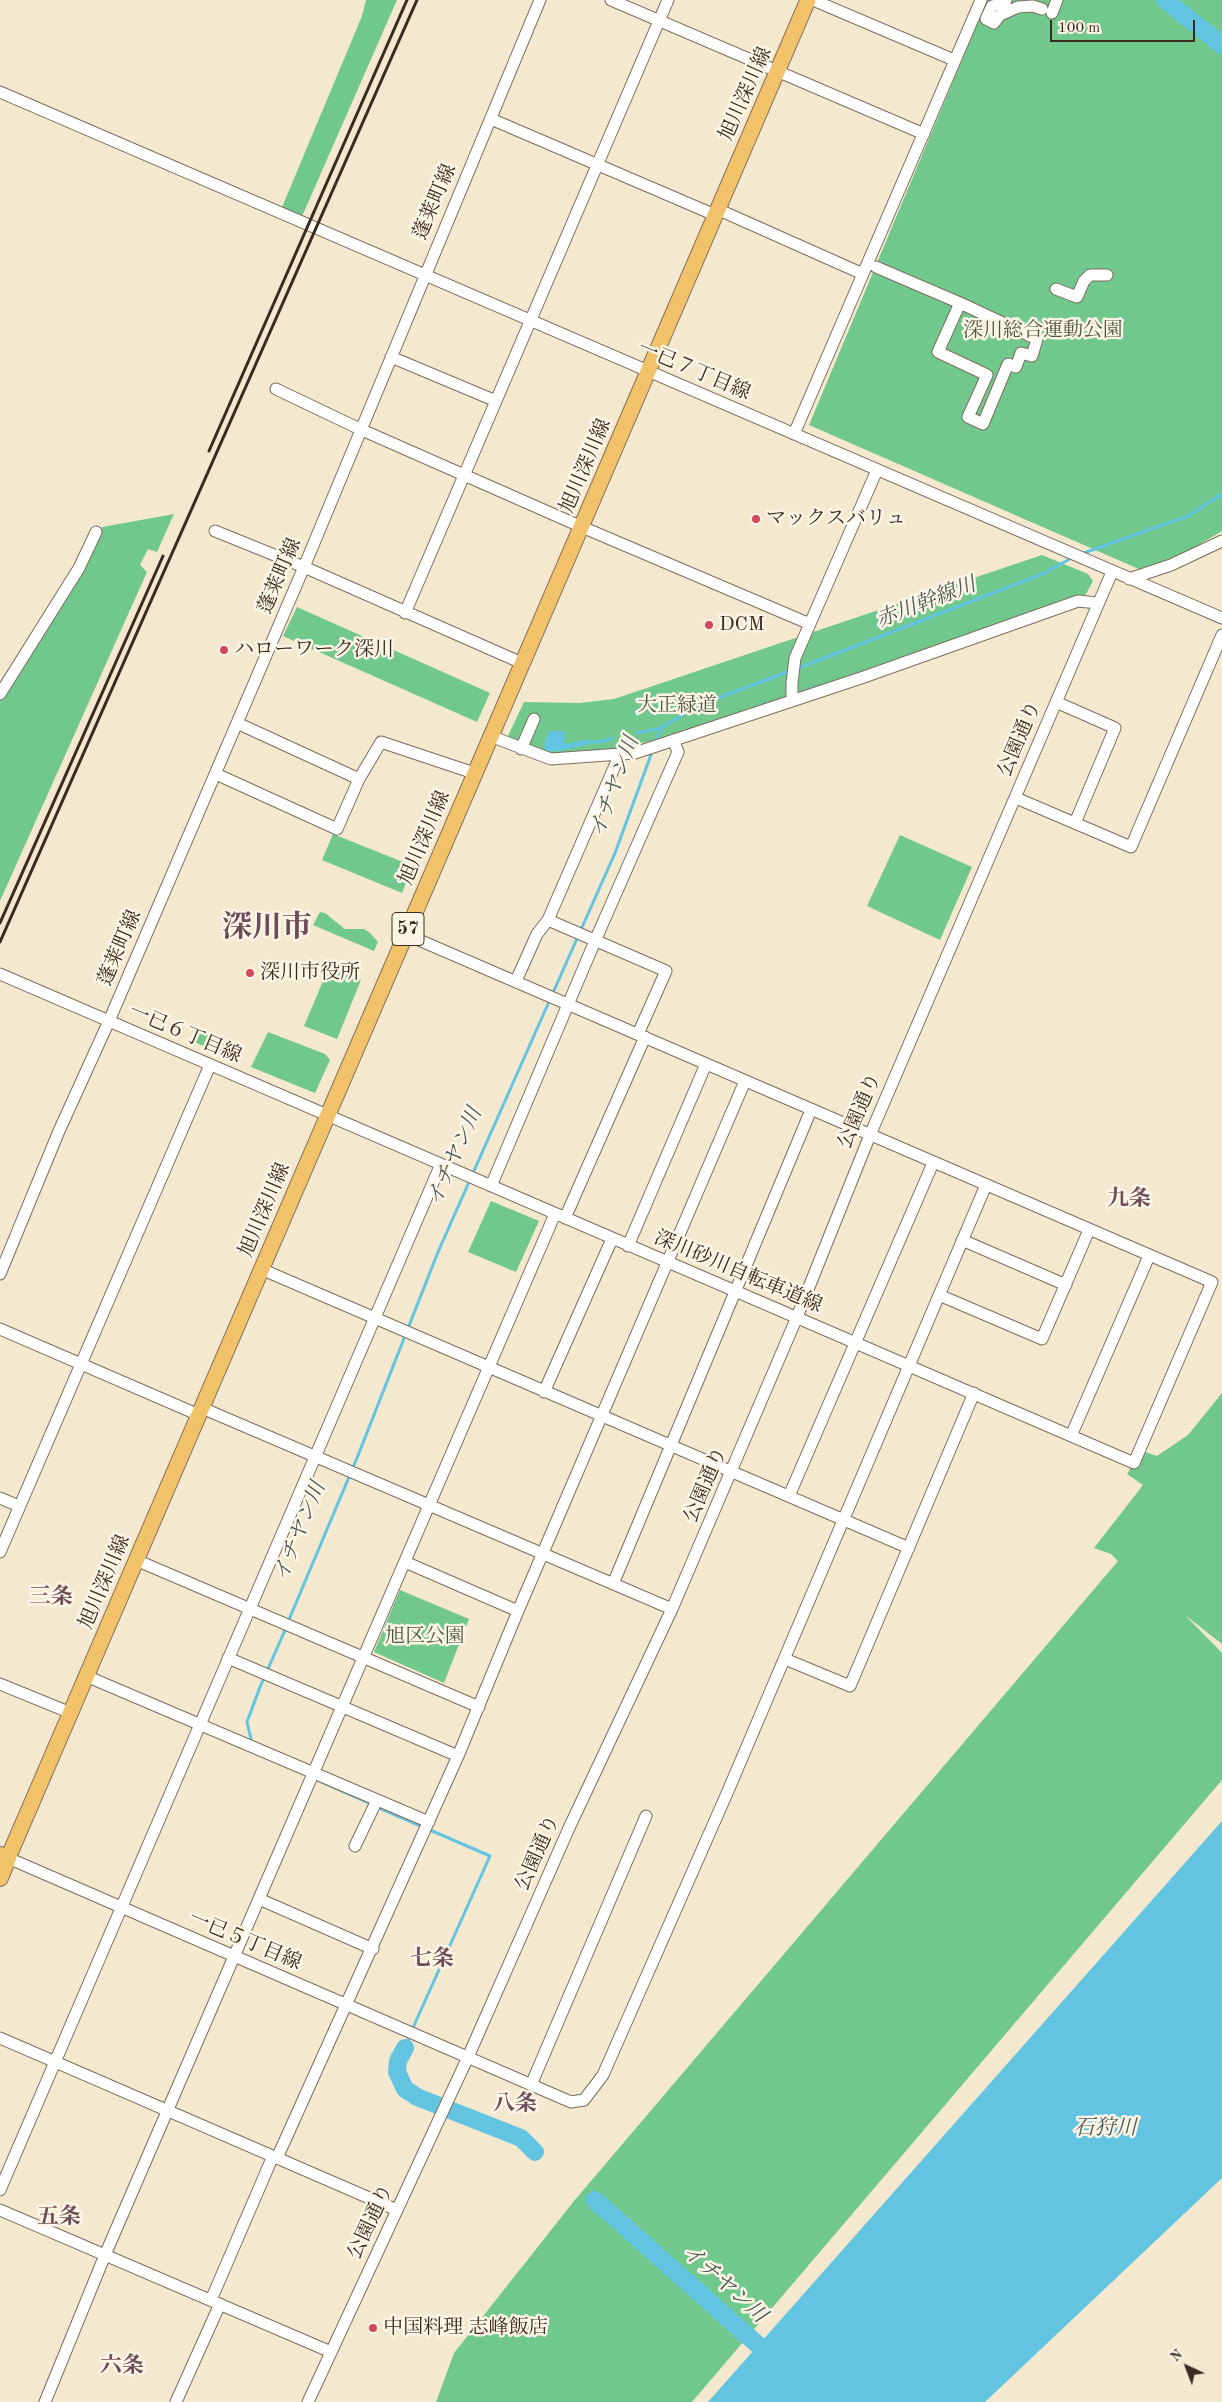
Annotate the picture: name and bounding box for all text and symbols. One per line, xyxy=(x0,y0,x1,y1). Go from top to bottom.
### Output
scale bar xyxy=(1052,10,1197,42)
text: 100 m xyxy=(1058,21,1100,36)
street label: 旭川深川線 xyxy=(715,43,777,145)
street label: 蓬莱町線 xyxy=(408,160,462,244)
park label: 深川総合運動公園 xyxy=(963,319,1123,343)
street label: 一已７丁目線 xyxy=(634,337,754,405)
street label: 旭川深川線 xyxy=(555,415,617,517)
place label: マックスバリュ xyxy=(766,507,906,531)
marker: マックスバリュ xyxy=(750,513,762,525)
street label: 蓬莱町線 xyxy=(253,534,307,618)
water label: 赤川幹線川 xyxy=(872,572,980,634)
place label: DCM xyxy=(719,613,765,637)
marker: DCM xyxy=(703,619,715,631)
place label: ハローワーク深川 xyxy=(234,638,394,662)
marker: ハローワーク深川 xyxy=(218,644,230,656)
park label: 大正緑道 xyxy=(637,694,717,718)
street label: 公園通り xyxy=(993,697,1047,781)
water label: イチヤン川 xyxy=(585,733,645,841)
street label: 旭川深川線 xyxy=(394,787,456,889)
street label: 蓬莱町線 xyxy=(93,906,147,990)
district label: 深川市 xyxy=(222,910,312,946)
road number: 57 xyxy=(392,912,424,946)
place label: 深川市役所 xyxy=(260,961,360,985)
marker: 深川市役所 xyxy=(244,967,256,979)
street label: 一已６丁目線 xyxy=(125,1000,245,1068)
street label: 公園通り xyxy=(833,1069,887,1153)
water label: イチヤン川 xyxy=(422,1104,488,1210)
street label: 旭川深川線 xyxy=(234,1159,296,1261)
district label: 九条 xyxy=(1107,1186,1151,1212)
street label: 深川砂川自転車道線 xyxy=(650,1226,826,1318)
street label: 公園通り xyxy=(679,1443,733,1527)
water label: イチヤン川 xyxy=(269,1479,331,1585)
street label: 旭川深川線 xyxy=(74,1531,136,1633)
district label: 三条 xyxy=(29,1584,73,1610)
park label: 旭区公園 xyxy=(385,1625,465,1649)
street label: 公園通り xyxy=(511,1812,565,1894)
street label: 一已５丁目線 xyxy=(185,1907,305,1975)
district label: 七条 xyxy=(410,1946,454,1972)
district label: 八条 xyxy=(493,2091,537,2117)
water label: 石狩川 xyxy=(1074,2115,1136,2141)
street label: 公園通り xyxy=(343,2181,399,2263)
district label: 五条 xyxy=(37,2204,81,2230)
water label: イチヤン川 xyxy=(677,2240,771,2328)
place label: 中国料理 志峰飯店 xyxy=(383,2316,549,2340)
marker: 中国料理 志峰飯店 xyxy=(367,2322,379,2334)
north arrow xyxy=(1162,2342,1212,2392)
text: N xyxy=(1168,2347,1185,2365)
district label: 六条 xyxy=(100,2353,144,2379)

